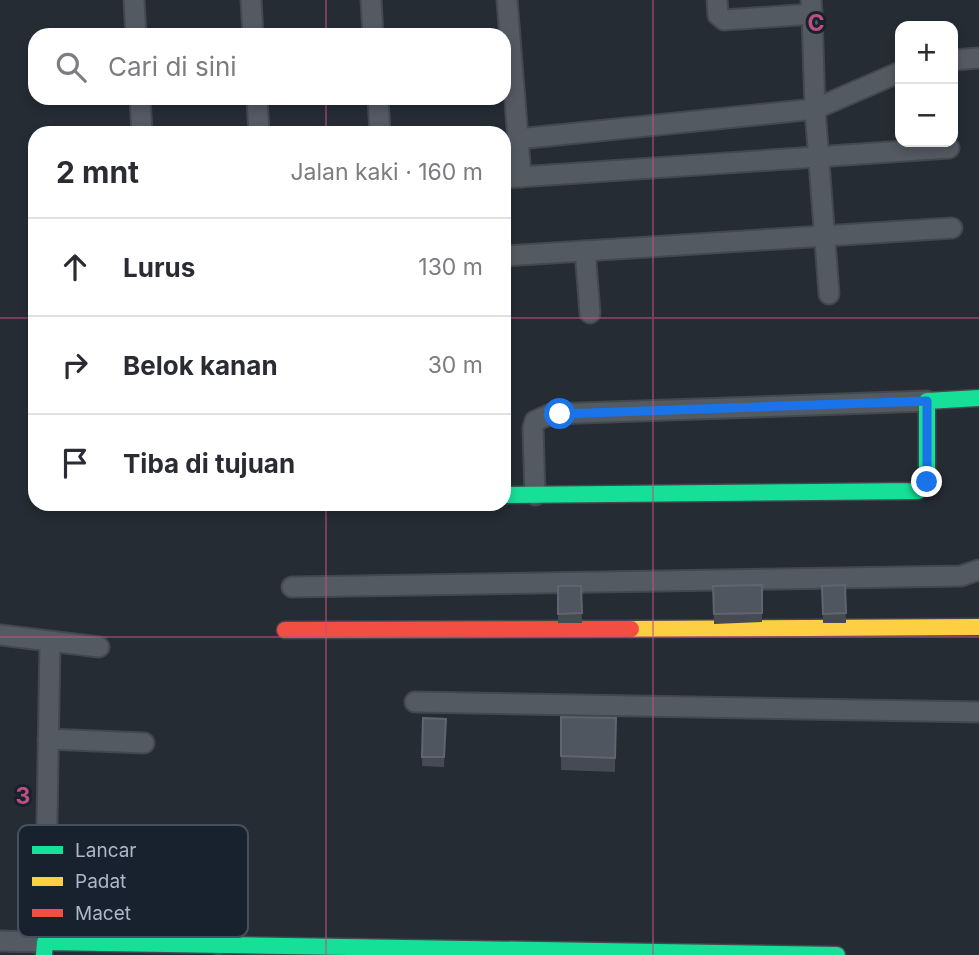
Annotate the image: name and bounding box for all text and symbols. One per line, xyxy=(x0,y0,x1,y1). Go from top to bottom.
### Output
text: C xyxy=(807,9,825,37)
map controls xyxy=(895,21,958,147)
button: + xyxy=(895,21,958,84)
search box xyxy=(28,28,511,105)
icon: search xyxy=(52,48,90,86)
text: Cari di sini xyxy=(108,51,237,82)
button: − xyxy=(895,84,958,147)
text: 2 mnt xyxy=(56,154,139,190)
text: Jalan kaki · 160 m xyxy=(290,158,483,186)
icon: ahead xyxy=(56,248,94,286)
text: Lurus xyxy=(123,252,195,283)
text: 130 m xyxy=(418,253,483,281)
icon: right xyxy=(56,346,94,384)
text: Belok kanan xyxy=(123,350,278,381)
text: 30 m xyxy=(428,351,483,379)
route start xyxy=(544,398,575,429)
icon: arrive xyxy=(56,444,94,482)
text: Tiba di tujuan xyxy=(123,448,295,479)
route end xyxy=(911,466,942,497)
text: 3 xyxy=(16,782,30,810)
legend xyxy=(18,825,248,937)
text: Lancar xyxy=(75,839,137,862)
text: Padat xyxy=(75,870,126,893)
text: Macet xyxy=(75,902,131,925)

